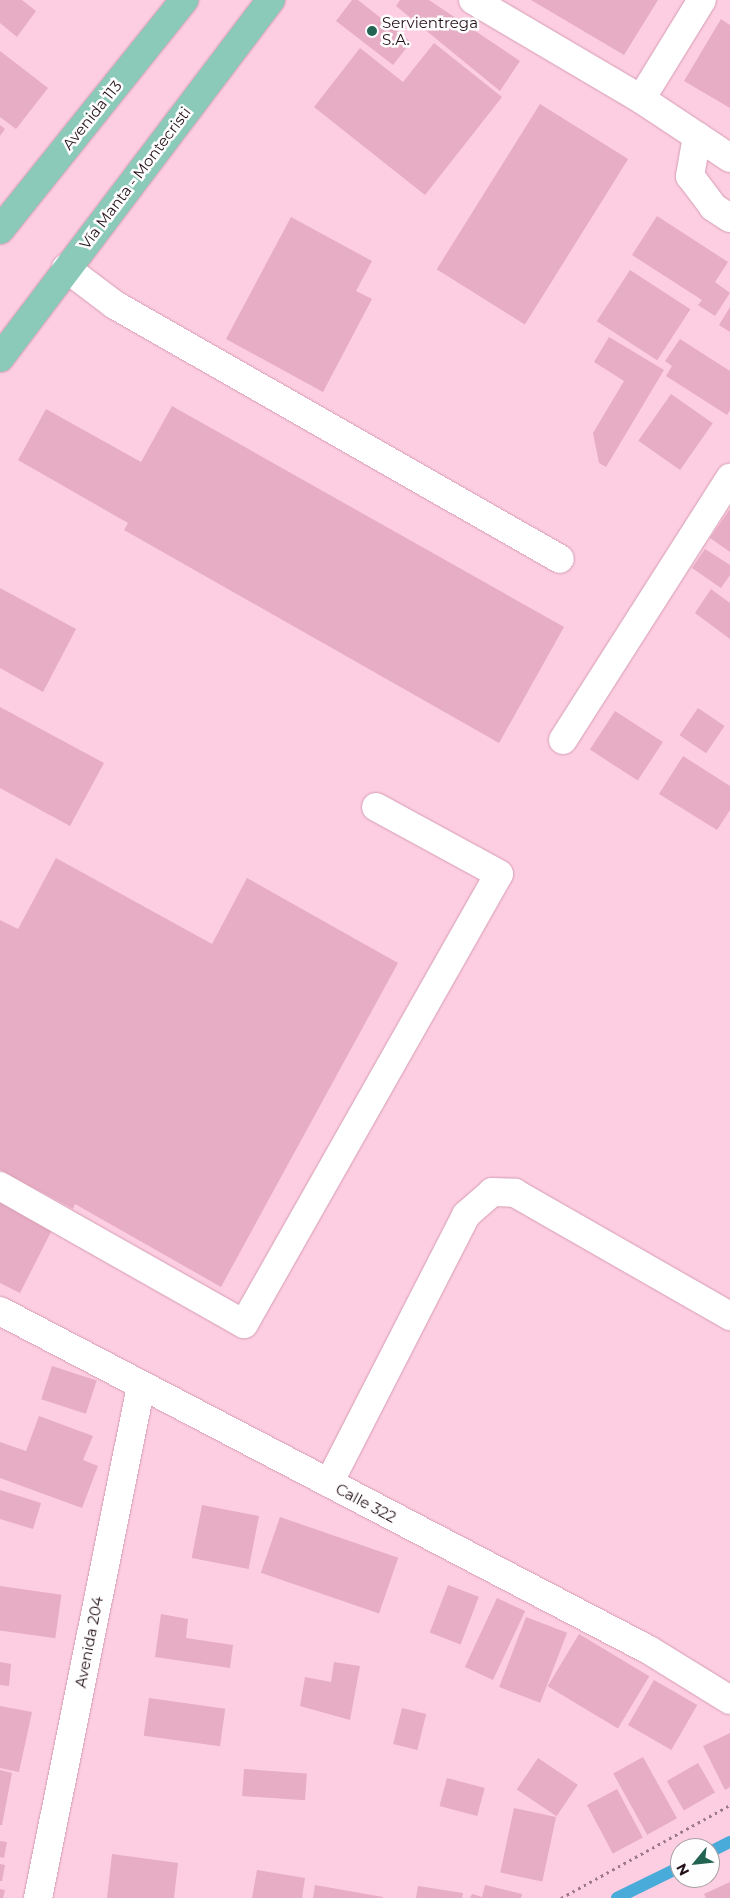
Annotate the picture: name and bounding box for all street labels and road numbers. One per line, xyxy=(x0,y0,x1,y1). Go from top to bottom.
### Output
street label: Avenida 113 xyxy=(59,77,125,153)
street label: Vía Manta - Montecristi xyxy=(76,103,194,253)
street label: Calle 322 xyxy=(333,1480,399,1526)
street label: Avenida 204 xyxy=(71,1595,107,1689)

